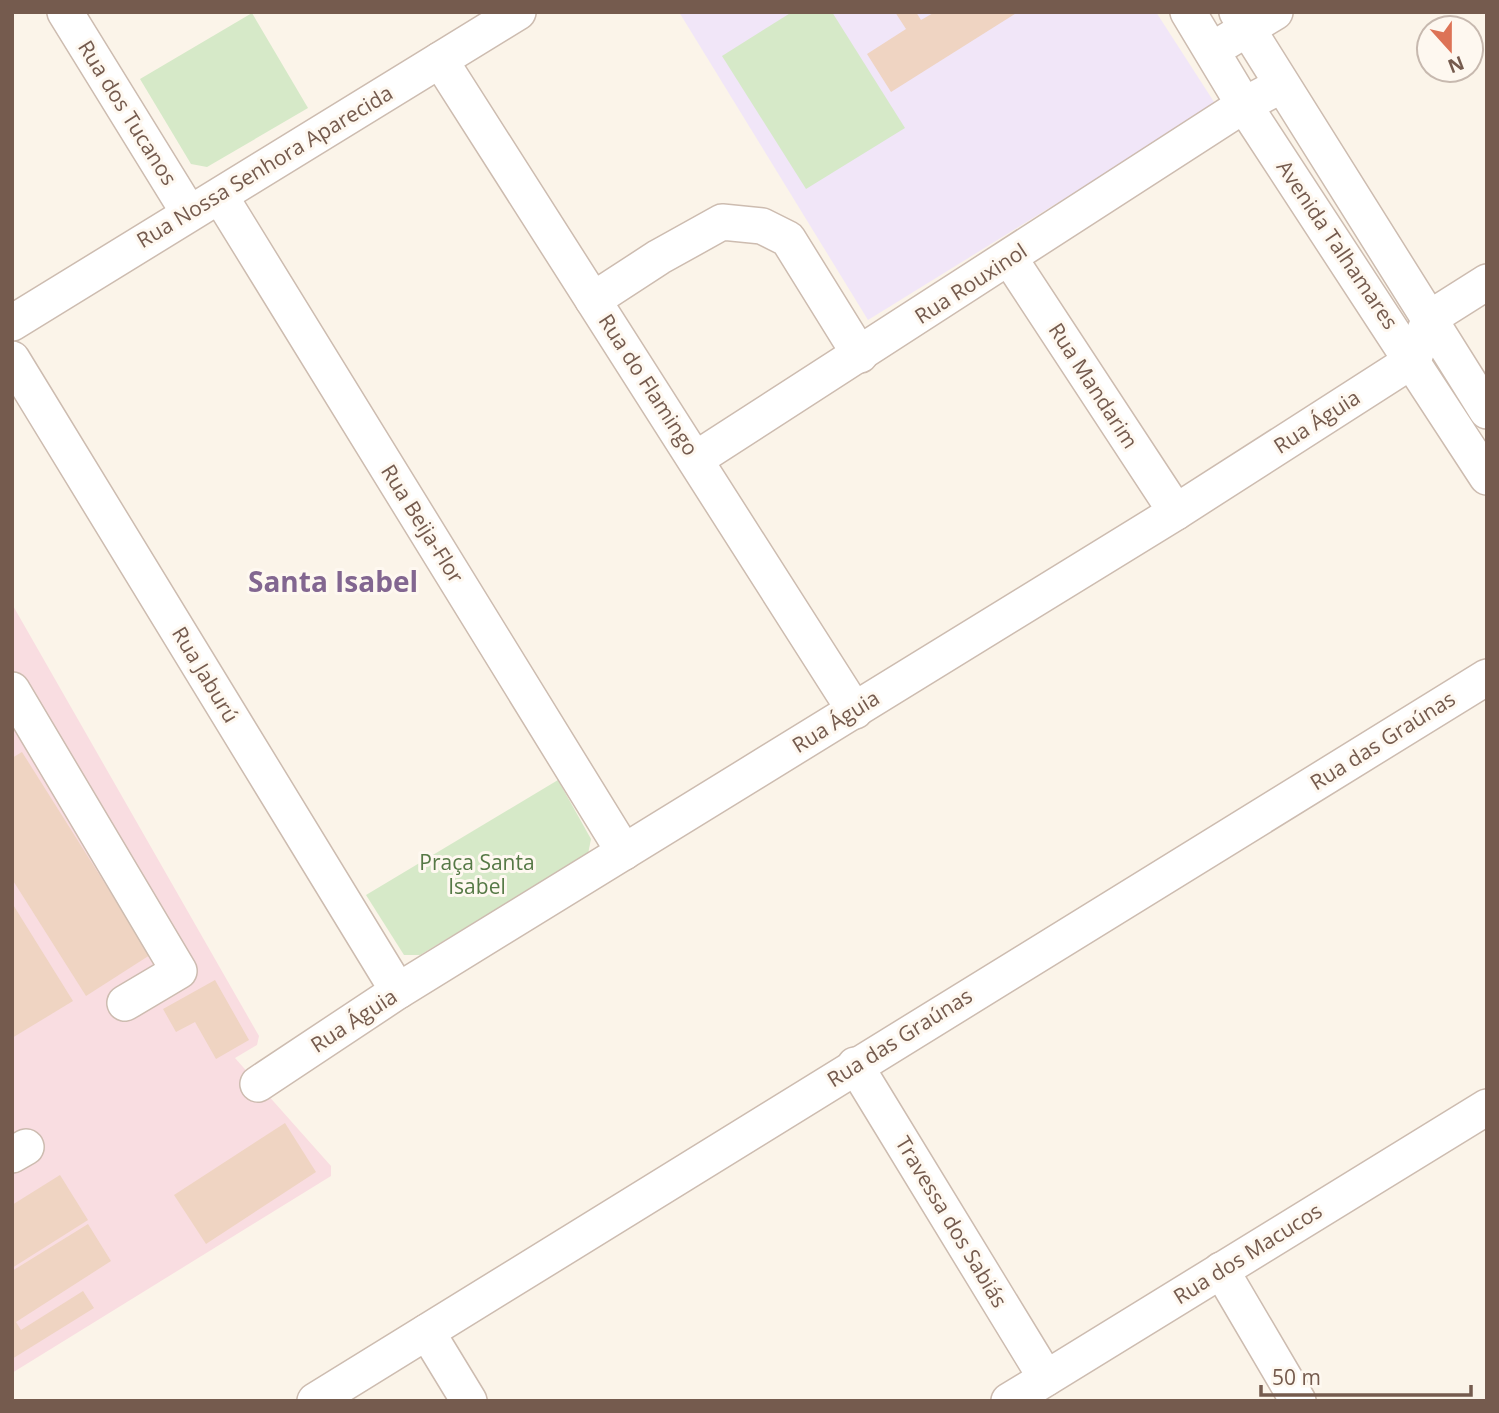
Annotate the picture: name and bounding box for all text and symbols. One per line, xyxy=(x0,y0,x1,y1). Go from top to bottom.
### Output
north arrow xyxy=(1415,14,1485,84)
street label: Rua dos Tucanos xyxy=(72,35,184,190)
text: N xyxy=(1444,50,1468,80)
street label: Rua Nossa Senhora Aparecida xyxy=(131,78,398,254)
street label: Avenida Talhamares xyxy=(1271,154,1405,334)
street label: Rua Rouxinol xyxy=(909,236,1032,330)
street label: Rua do Flamingo xyxy=(593,308,705,461)
street label: Rua Mandarim xyxy=(1043,317,1145,454)
street label: Rua Águia xyxy=(1268,383,1365,459)
street label: Rua Beija-Flor xyxy=(375,459,471,588)
district label: Santa Isabel xyxy=(248,562,418,600)
street label: Rua Jaburú xyxy=(166,621,246,728)
street label: Rua Águia xyxy=(787,683,884,759)
street label: Rua das Graúnas xyxy=(1305,684,1460,796)
park label: Praça Santa Isabel xyxy=(419,848,535,900)
street label: Rua das Graúnas xyxy=(822,981,977,1093)
street label: Rua Águia xyxy=(305,982,402,1058)
street label: Travessa dos Sabiás xyxy=(890,1131,1014,1312)
street label: Rua dos Macucos xyxy=(1168,1196,1327,1310)
scale bar xyxy=(1261,1354,1471,1398)
text: 50 m xyxy=(1272,1363,1321,1391)

